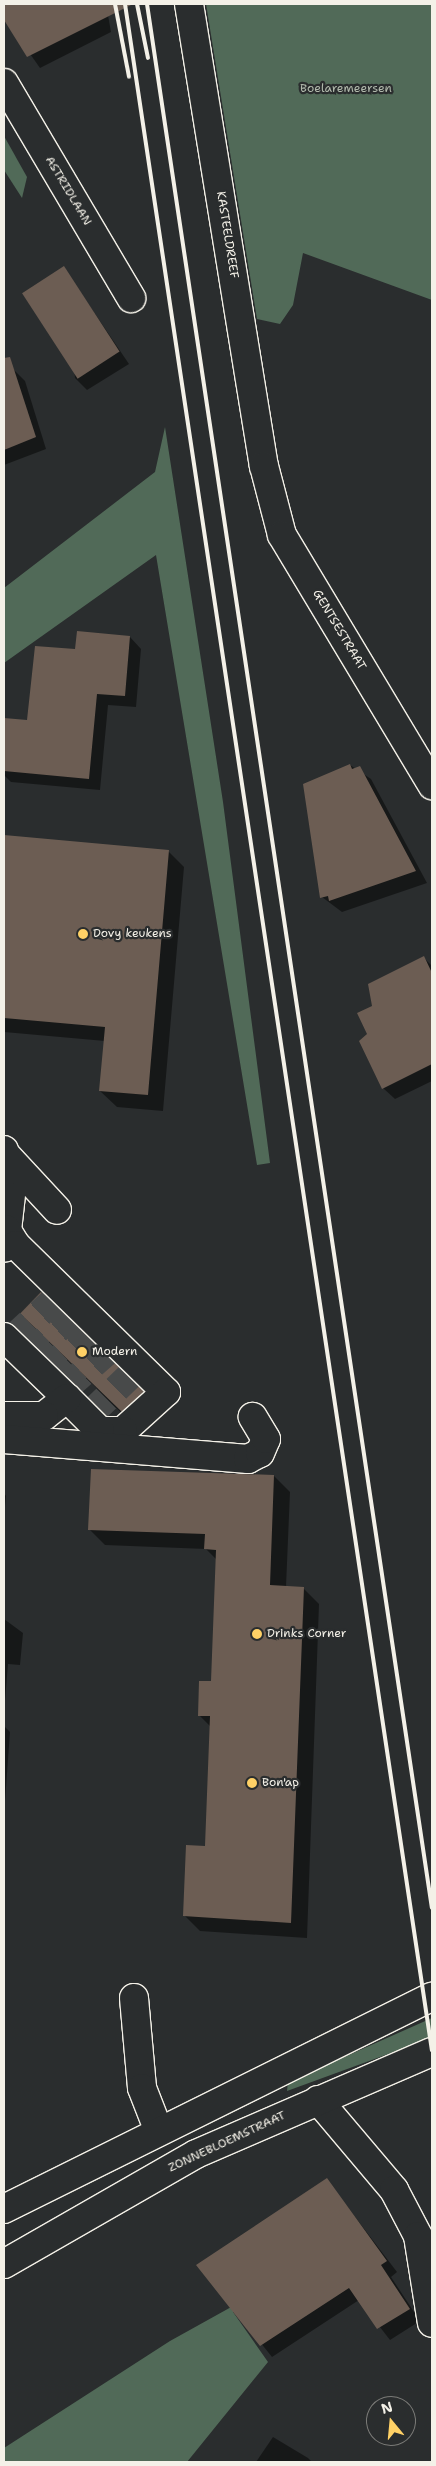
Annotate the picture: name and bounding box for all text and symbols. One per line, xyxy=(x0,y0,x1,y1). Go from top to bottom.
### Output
park label: Boelaremeersen xyxy=(300,82,392,96)
street label: ASTRIDLAAN xyxy=(42,154,94,228)
street label: KASTEELDREEF xyxy=(213,190,241,280)
street label: GENTSESTRAAT xyxy=(309,587,369,673)
place label: Dovy keukens xyxy=(93,927,172,941)
marker: Dovy keukens xyxy=(77,928,89,940)
place label: Modern xyxy=(92,1345,137,1359)
marker: Modern xyxy=(76,1346,88,1358)
place label: Drinks Corner xyxy=(267,1627,346,1641)
marker: Drinks Corner xyxy=(251,1628,263,1640)
place label: Bon'ap xyxy=(262,1776,299,1790)
marker: Bon'ap xyxy=(246,1777,258,1789)
street label: ZONNEBLOEMSTRAAT xyxy=(166,2109,288,2175)
north arrow xyxy=(366,2396,416,2446)
text: N xyxy=(379,2397,395,2418)

